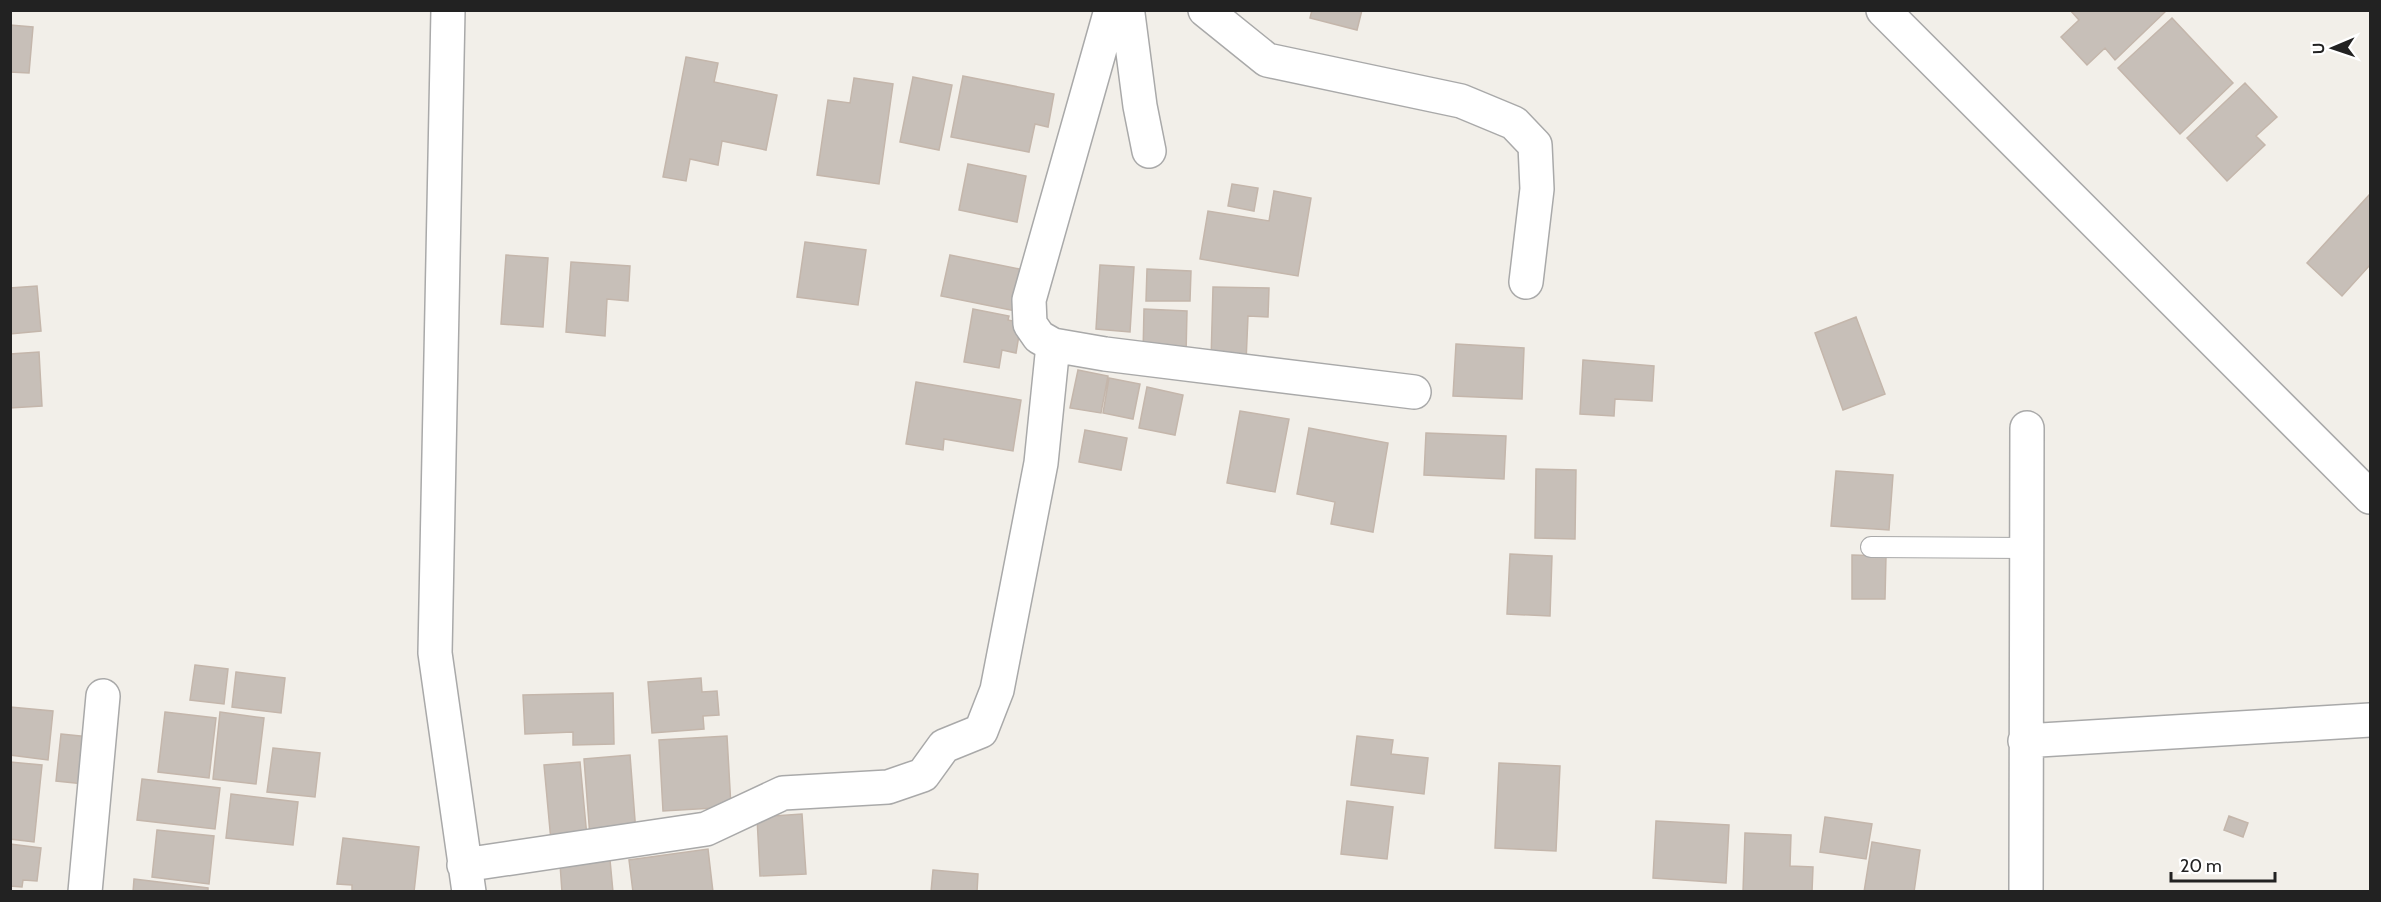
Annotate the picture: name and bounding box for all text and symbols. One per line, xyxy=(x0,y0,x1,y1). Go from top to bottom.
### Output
north arrow xyxy=(2303,18,2363,78)
text: U xyxy=(2309,42,2328,55)
scale bar xyxy=(2171,845,2274,883)
text: 20 m xyxy=(2180,855,2222,877)

